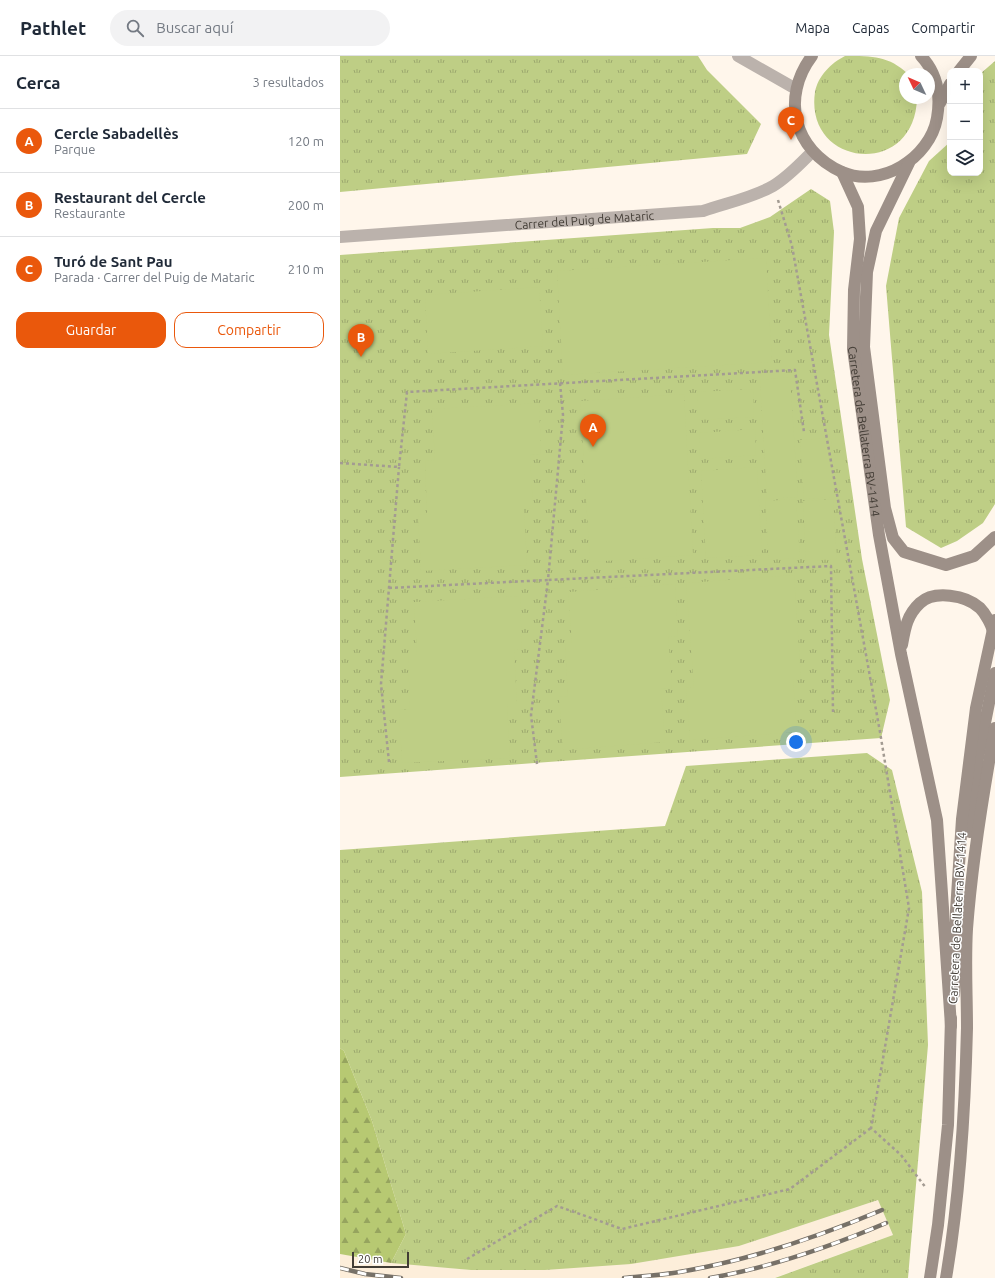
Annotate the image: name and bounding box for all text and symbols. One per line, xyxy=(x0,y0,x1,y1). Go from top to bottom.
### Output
search box xyxy=(110,10,390,46)
text: Pathlet xyxy=(20,17,86,39)
icon: search xyxy=(124,17,146,39)
text: Buscar aquí xyxy=(156,19,233,36)
text: Mapa xyxy=(795,20,830,36)
text: Capas xyxy=(852,20,889,36)
text: Compartir xyxy=(911,20,975,36)
north arrow xyxy=(899,68,935,104)
map controls xyxy=(947,68,983,176)
button: + xyxy=(947,68,983,104)
text: Cerca xyxy=(16,73,61,92)
text: 3 resultados xyxy=(253,75,324,89)
button: − xyxy=(947,104,983,140)
pin: C xyxy=(778,107,804,140)
text: Cercle Sabadellès xyxy=(54,125,179,142)
text: A xyxy=(24,134,34,148)
text: 120 m xyxy=(288,134,324,148)
button: layers xyxy=(947,140,983,176)
text: Parque xyxy=(54,142,95,156)
text: Restaurant del Cercle xyxy=(54,189,206,206)
text: B xyxy=(25,198,33,212)
text: 200 m xyxy=(288,198,324,212)
text: Restaurante xyxy=(54,206,125,220)
street label: Carrer del Puig de Mataric xyxy=(514,208,655,231)
text: Turó de Sant Pau xyxy=(54,253,172,270)
text: C xyxy=(25,262,33,276)
text: 210 m xyxy=(288,262,324,276)
text: Parada · Carrer del Puig de Mataric xyxy=(54,270,255,284)
button: Guardar xyxy=(16,312,166,348)
button: Compartir xyxy=(174,312,324,348)
pin: B xyxy=(348,324,374,357)
street label: Carretera de Bellaterra BV-1414 xyxy=(846,345,883,518)
pin: A xyxy=(580,414,606,447)
your location xyxy=(786,732,806,752)
street label: Carretera de Bellaterra BV-1414 xyxy=(946,832,968,1004)
scale bar xyxy=(352,1250,409,1269)
text: 20 m xyxy=(358,1253,382,1265)

